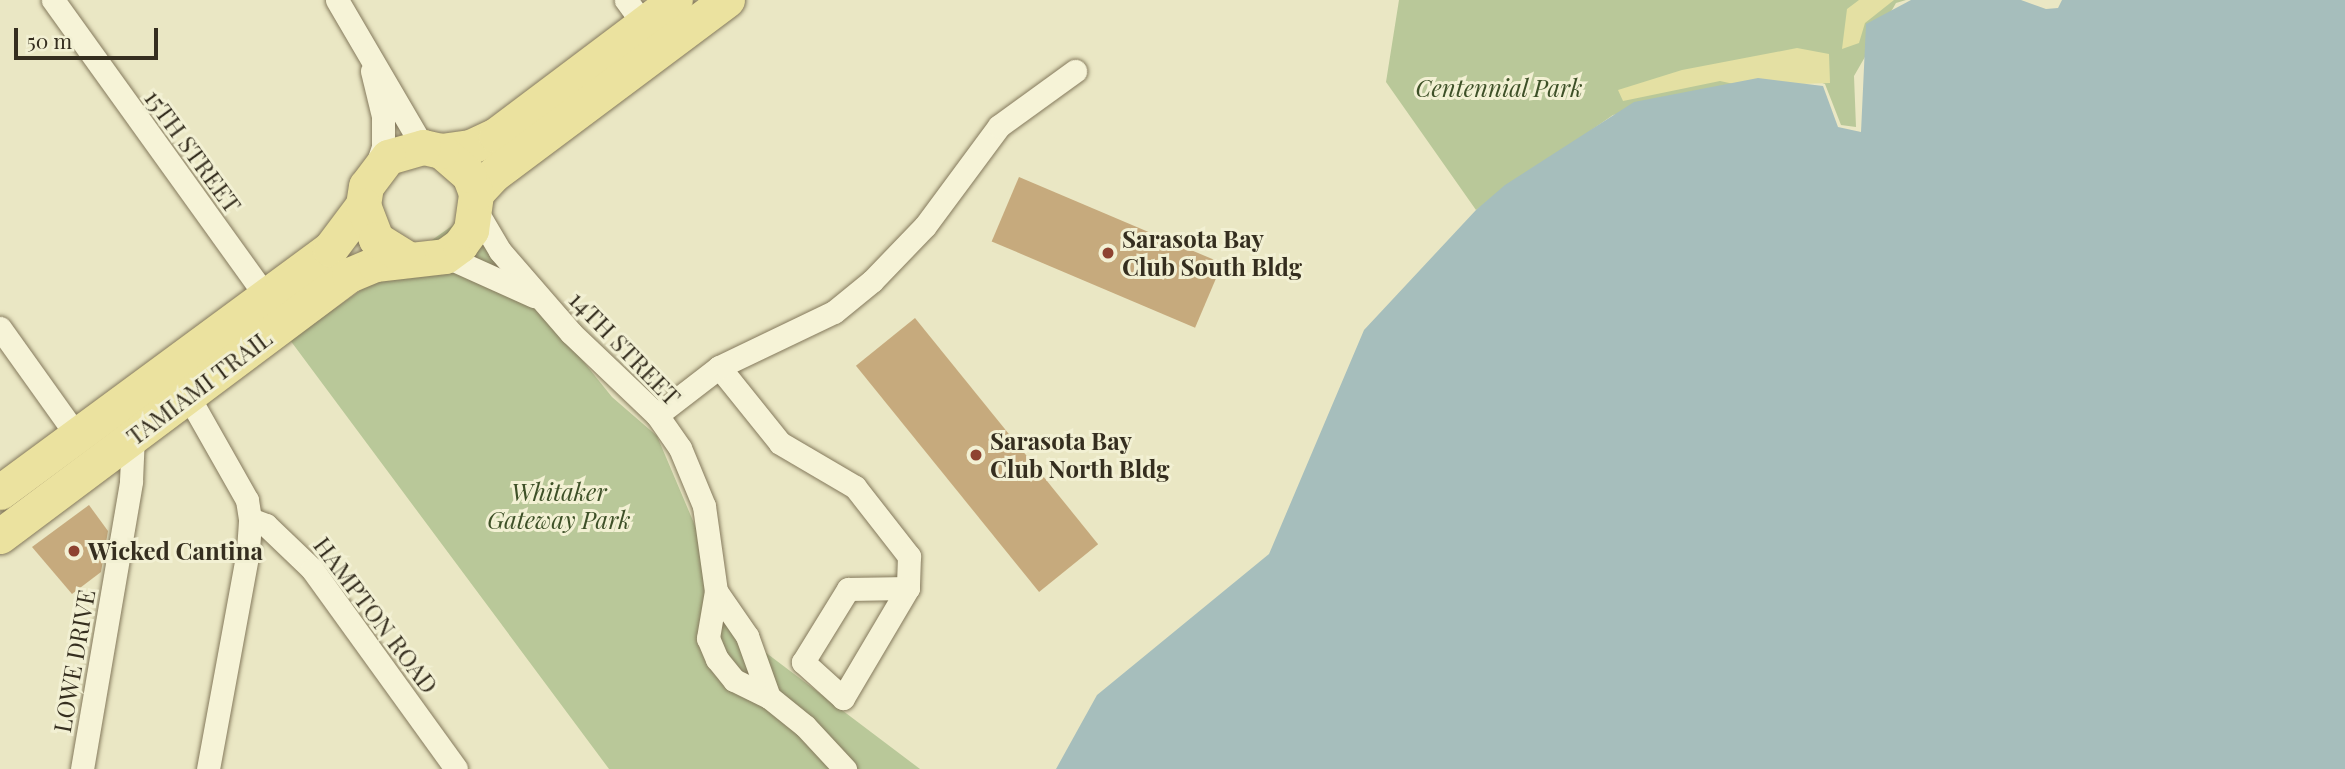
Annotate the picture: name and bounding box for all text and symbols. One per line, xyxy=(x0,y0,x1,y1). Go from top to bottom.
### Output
scale bar xyxy=(18,14,161,58)
text: 50 m xyxy=(27,26,72,54)
park label: Centennial Park xyxy=(1415,74,1583,102)
street label: 15TH STREET xyxy=(139,84,247,218)
place label: Sarasota Bay Club South Bldg xyxy=(1122,225,1302,281)
marker: Sarasota Bay Club South Bldg xyxy=(1100,245,1116,261)
street label: 14TH STREET xyxy=(563,285,687,411)
street label: TAMIAMI TRAIL xyxy=(121,323,277,451)
place label: Sarasota Bay Club North Bldg xyxy=(990,427,1170,483)
marker: Sarasota Bay Club North Bldg xyxy=(968,447,984,463)
park label: Whitaker Gateway Park xyxy=(487,478,631,534)
street label: HAMPTON ROAD xyxy=(308,531,444,699)
place label: Wicked Cantina xyxy=(88,537,263,565)
marker: Wicked Cantina xyxy=(66,543,82,559)
street label: LOWE DRIVE xyxy=(47,587,101,735)

